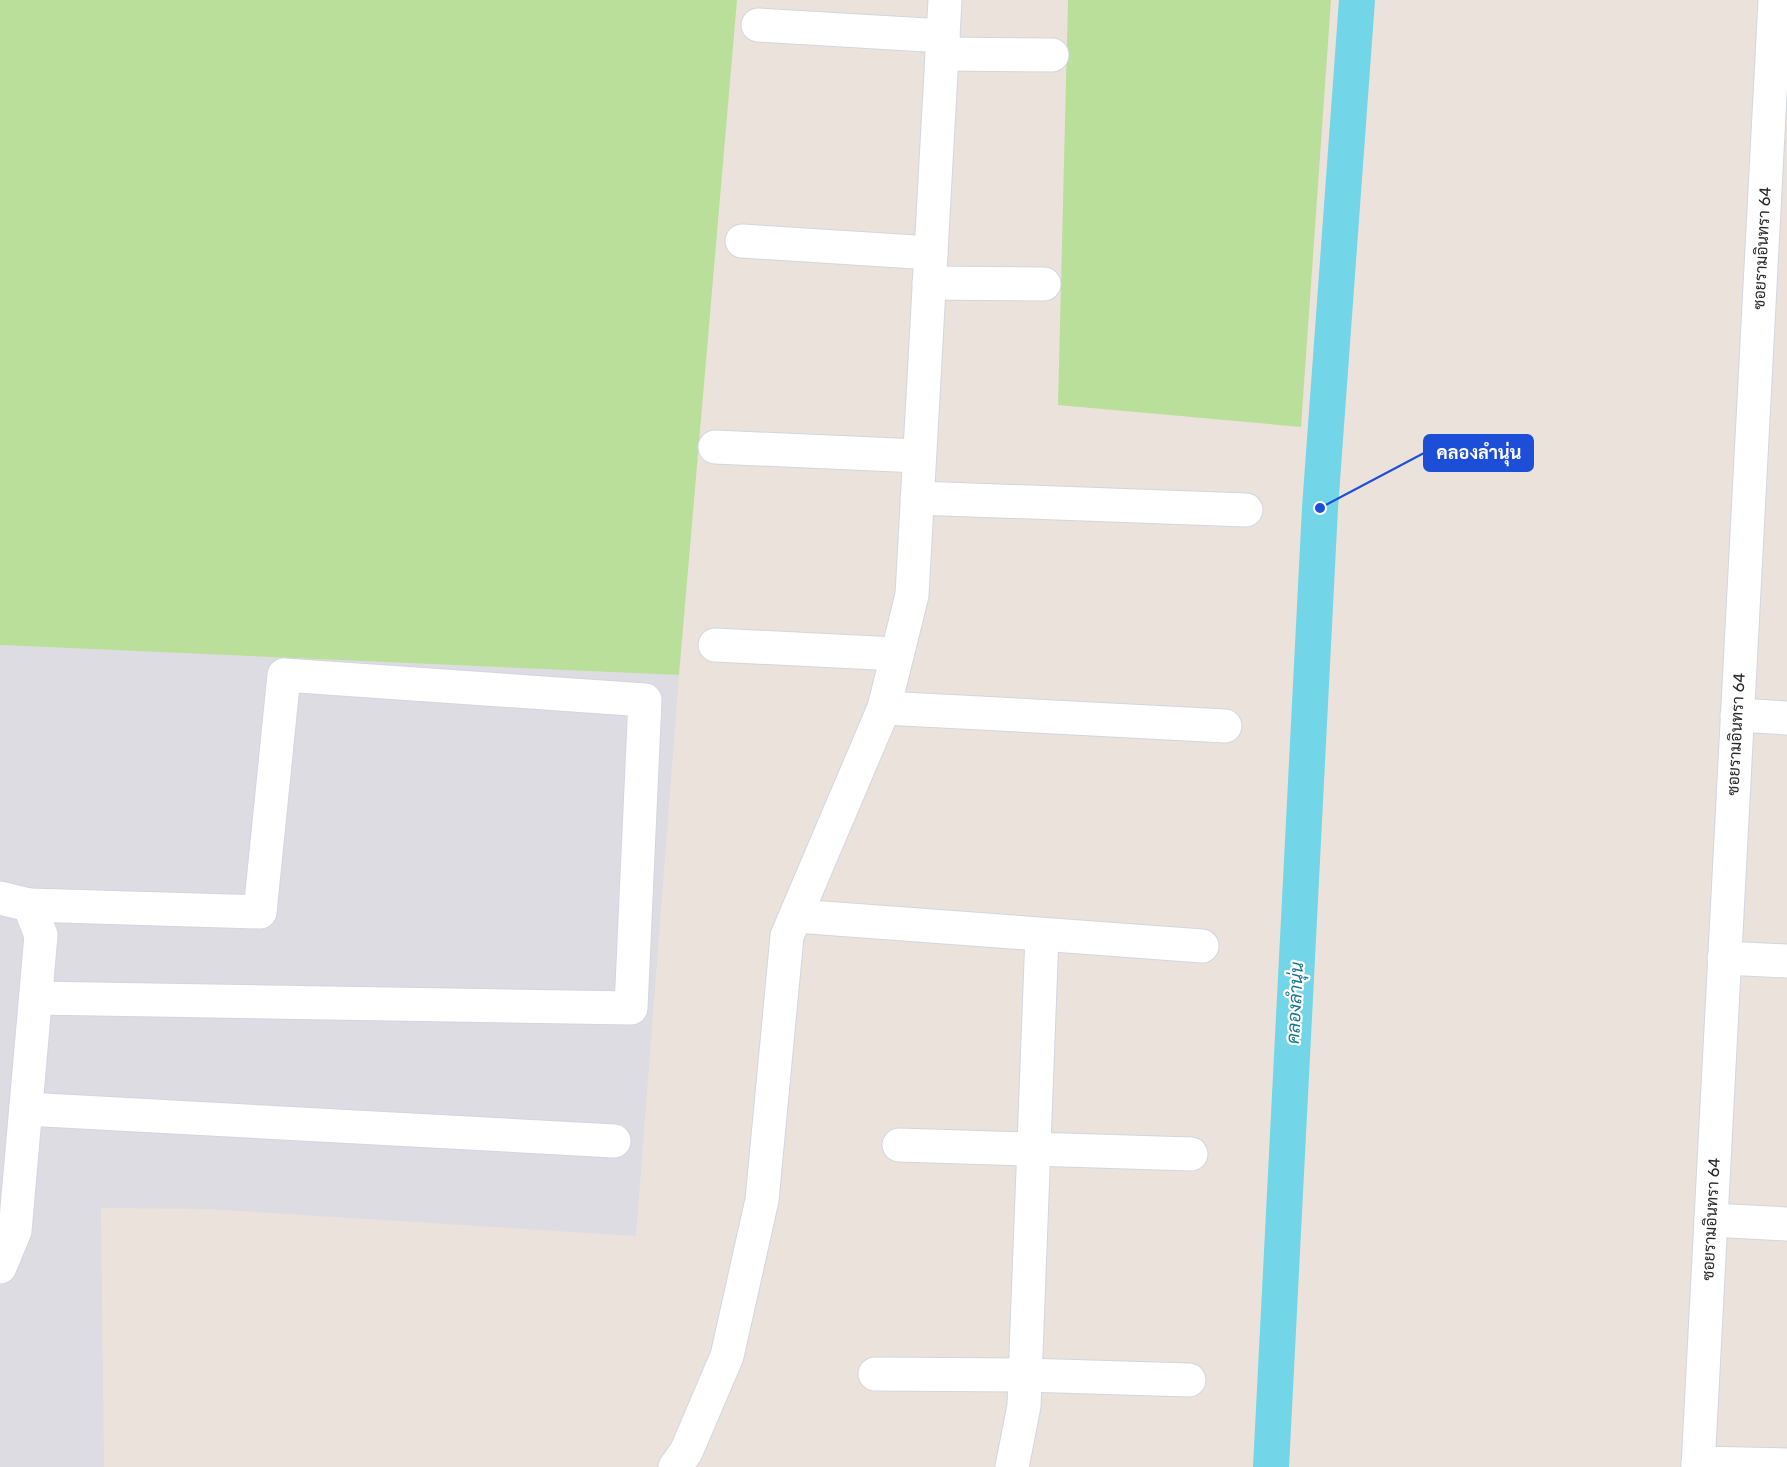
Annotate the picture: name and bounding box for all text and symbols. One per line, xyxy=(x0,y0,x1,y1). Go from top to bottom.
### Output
street label: ซอยรามอินทรา 64 xyxy=(1749,186,1775,310)
callout: คลองลำนุ่น xyxy=(1424,435,1533,471)
text: คลองลำนุ่น xyxy=(1437,441,1521,467)
street label: ซอยรามอินทรา 64 xyxy=(1723,672,1749,796)
water label: คลองลำนุ่น xyxy=(1281,961,1309,1045)
street label: ซอยรามอินทรา 64 xyxy=(1698,1157,1724,1281)

